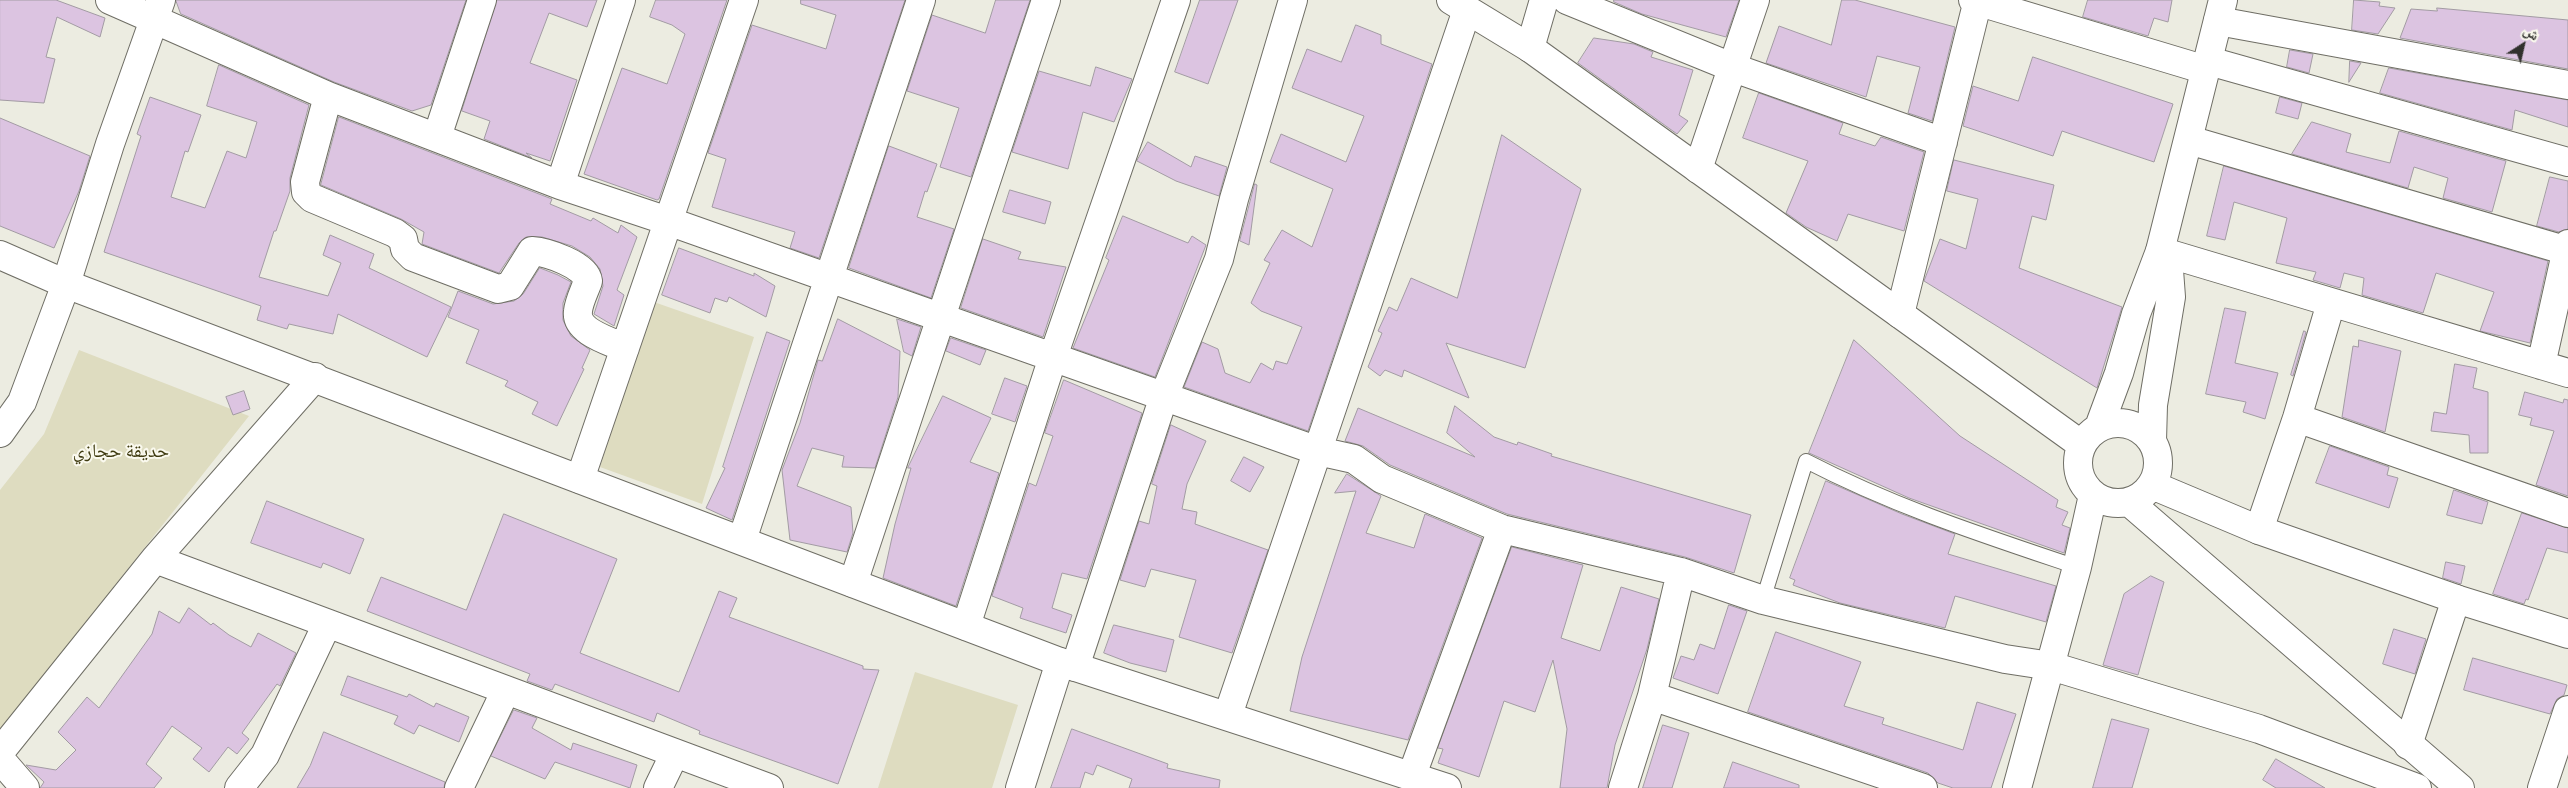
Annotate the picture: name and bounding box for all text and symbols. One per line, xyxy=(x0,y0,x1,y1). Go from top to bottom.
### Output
text: ش xyxy=(2520,19,2544,45)
north arrow xyxy=(2498,20,2548,70)
park label: حديقة حجازي xyxy=(73,441,169,463)

